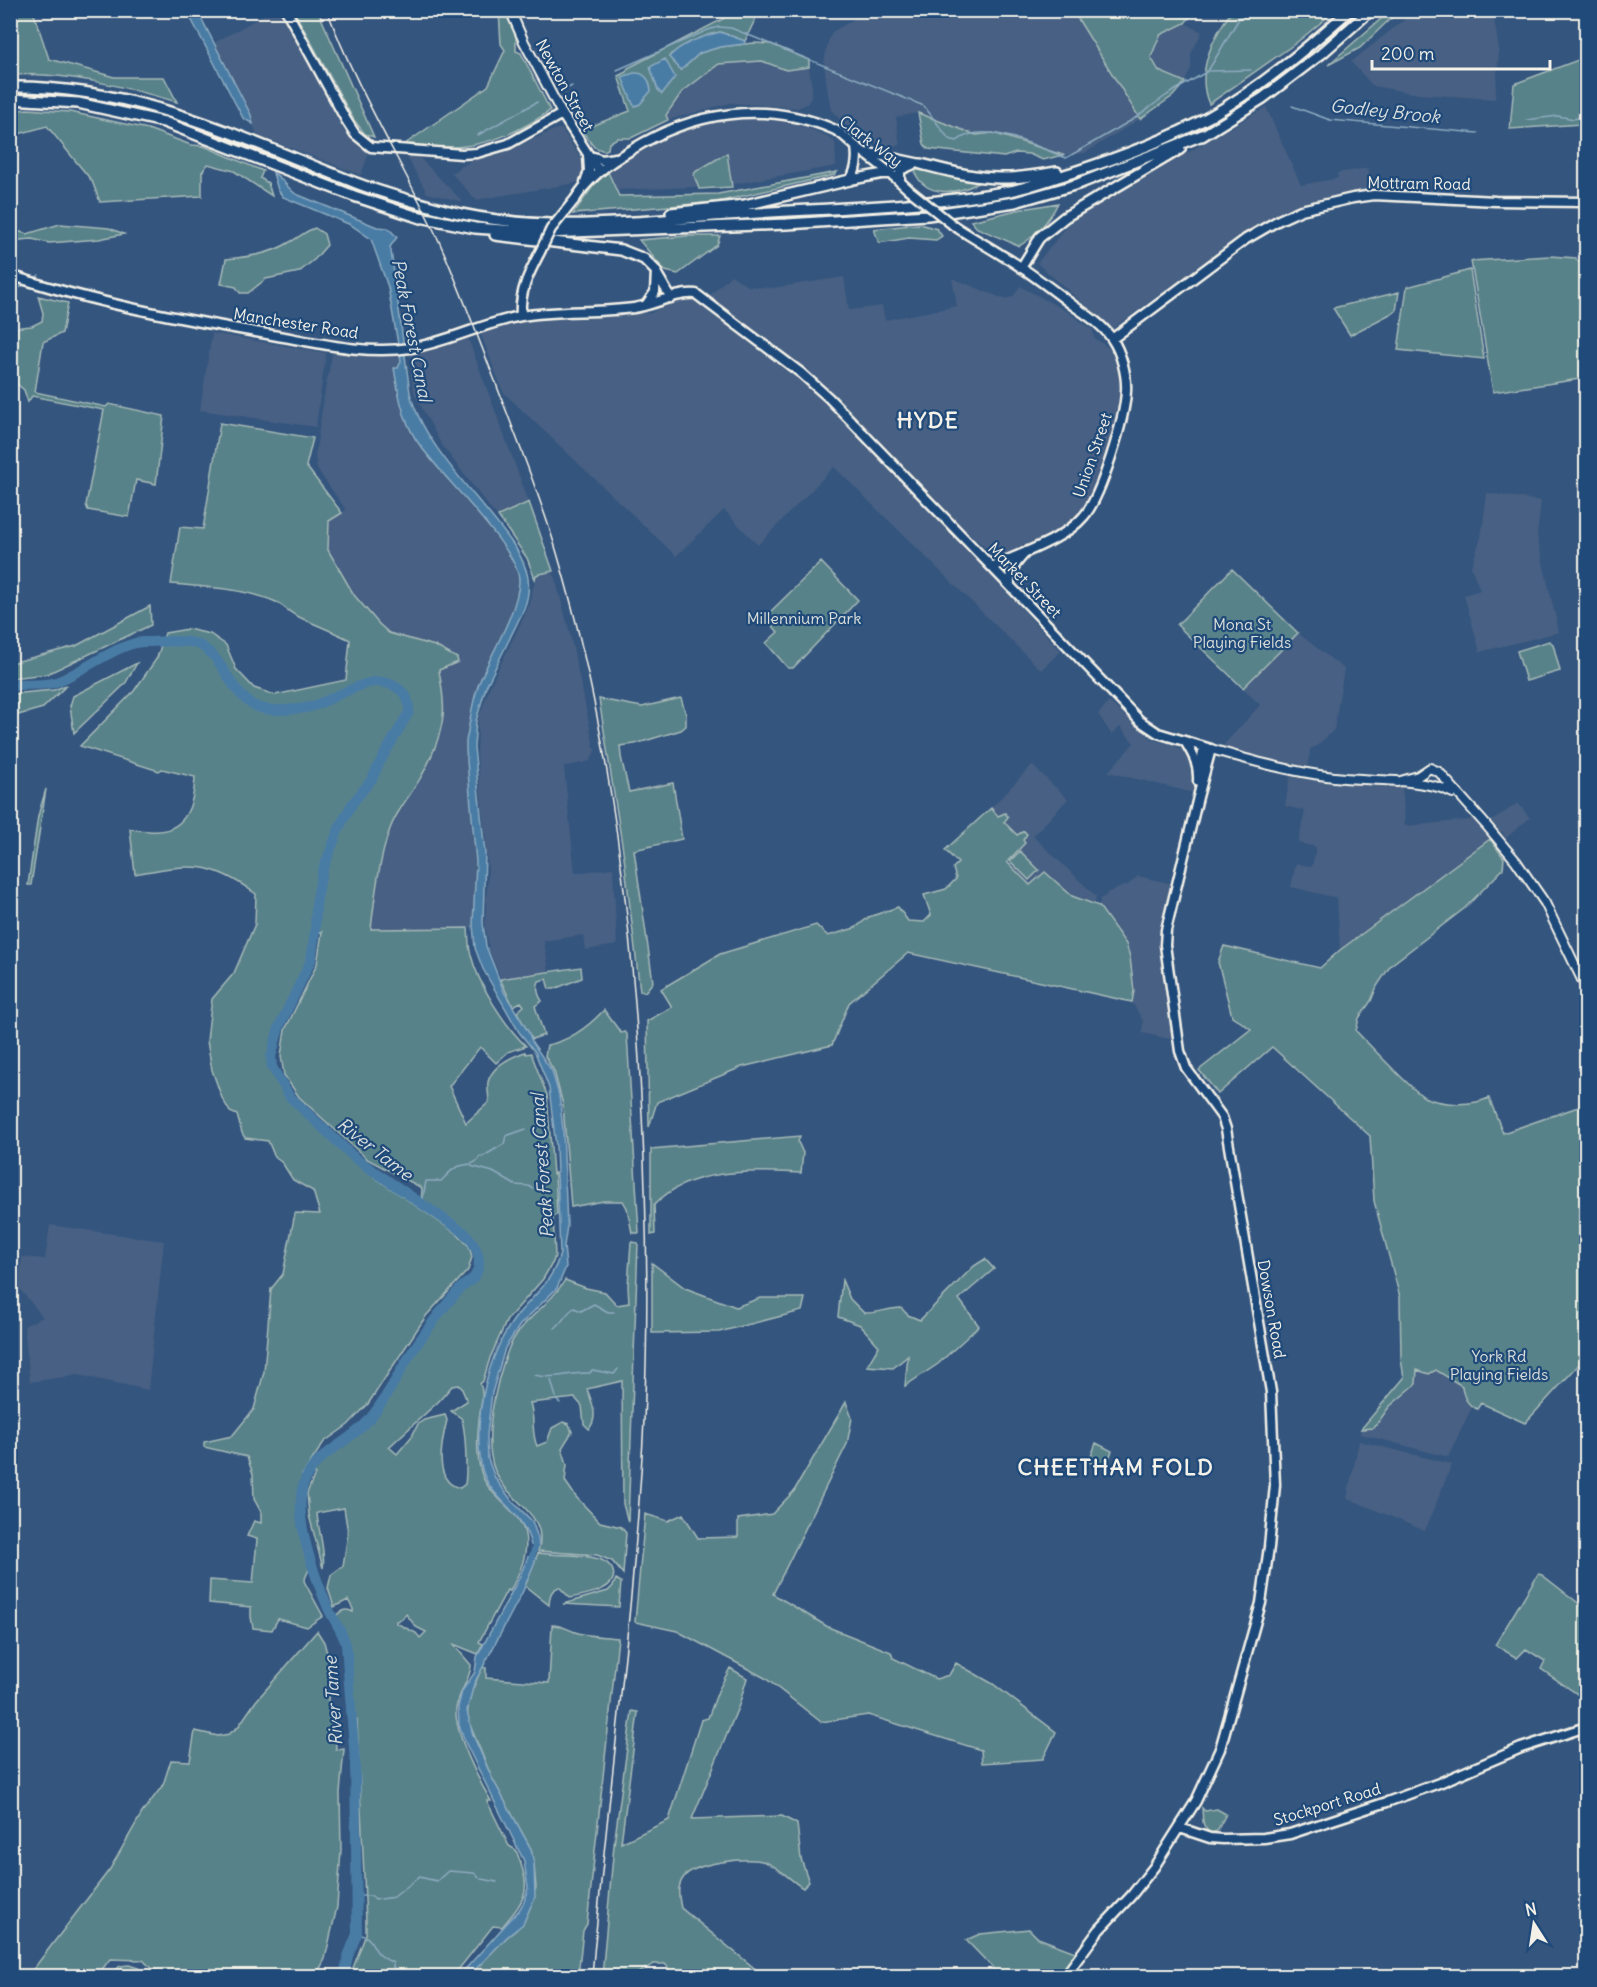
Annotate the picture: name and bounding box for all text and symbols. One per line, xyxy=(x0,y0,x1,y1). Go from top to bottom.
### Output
scale bar xyxy=(1372,33,1550,71)
street label: Newton Street xyxy=(531,35,599,135)
text: 200 m xyxy=(1381,42,1435,65)
water label: Godley Brook xyxy=(1329,94,1443,128)
street label: Clark Way xyxy=(835,111,907,171)
street label: Mottram Road xyxy=(1367,172,1471,194)
water label: Peak Forest Canal xyxy=(387,257,438,406)
street label: Manchester Road xyxy=(232,303,360,343)
district label: HYDE xyxy=(897,406,959,434)
street label: Union Street xyxy=(1068,409,1116,500)
street label: Market Street xyxy=(984,538,1066,622)
park label: Millennium Park xyxy=(747,608,861,628)
park label: Mona St Playing Fields xyxy=(1193,614,1291,652)
water label: Peak Forest Canal xyxy=(525,1090,559,1239)
water label: River Tame xyxy=(333,1112,418,1186)
street label: Dowson Road xyxy=(1253,1258,1291,1360)
park label: York Rd Playing Fields xyxy=(1450,1346,1548,1384)
district label: CHEETHAM FOLD xyxy=(1018,1453,1214,1481)
water label: River Tame xyxy=(318,1654,348,1746)
street label: Stockport Road xyxy=(1271,1778,1383,1830)
north arrow xyxy=(1504,1894,1564,1954)
text: N xyxy=(1523,1898,1538,1920)

